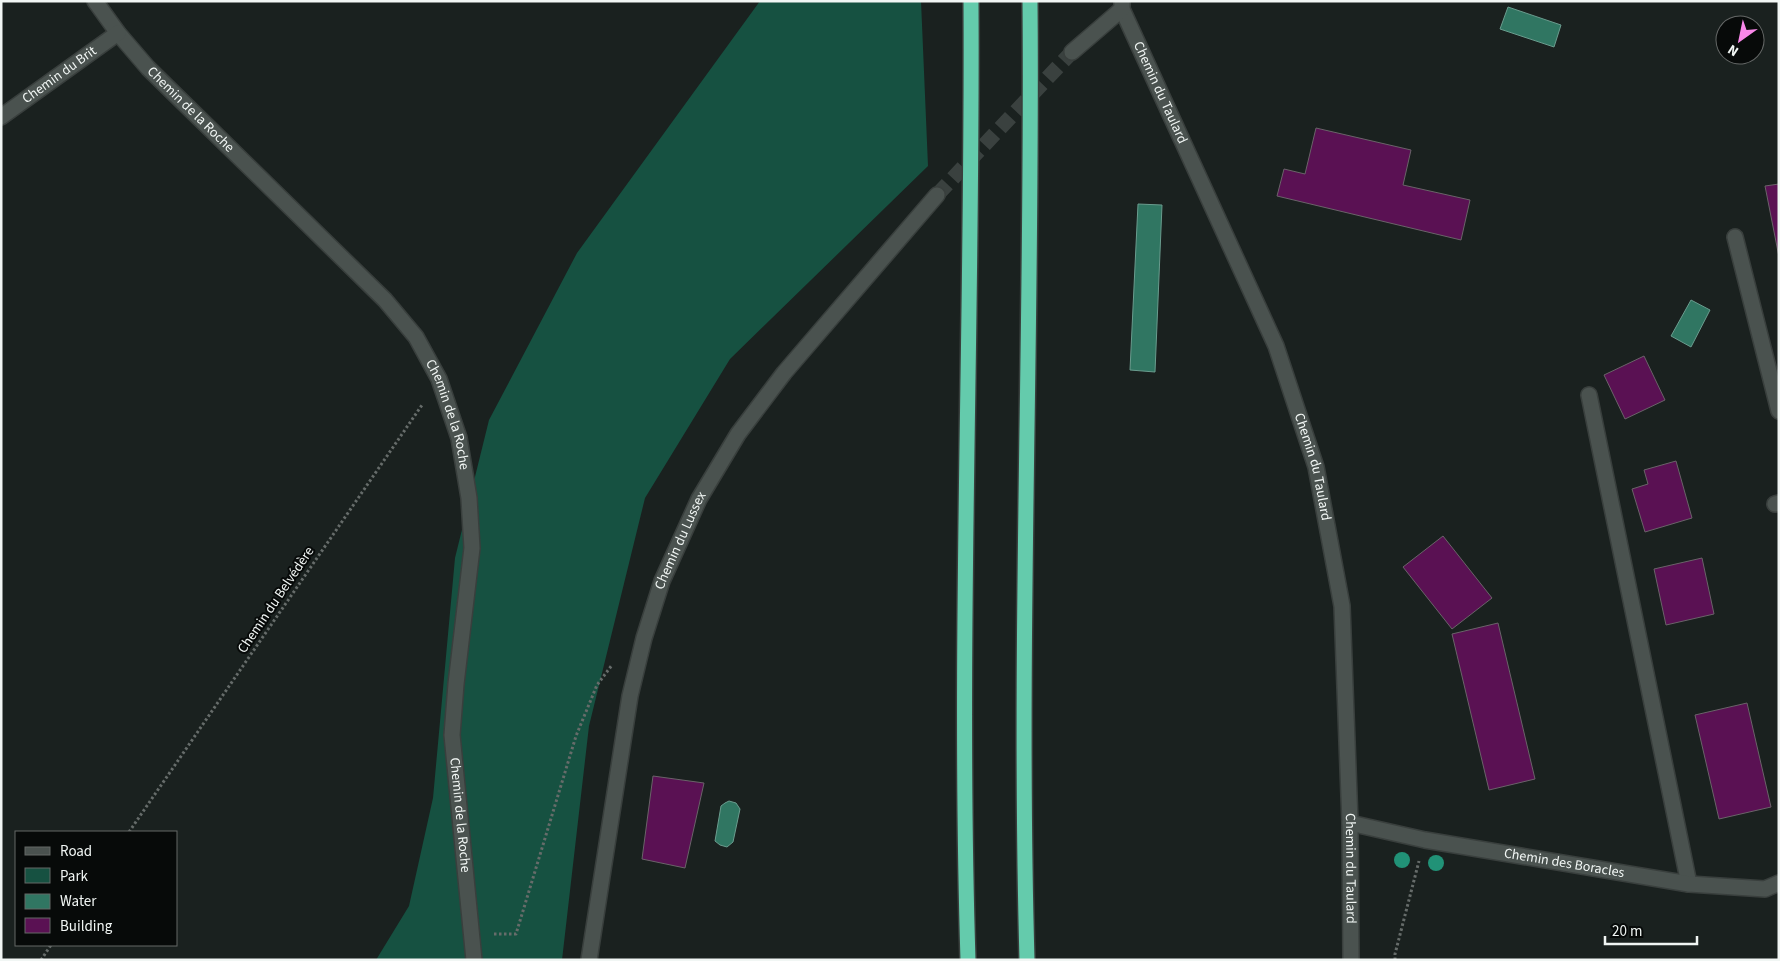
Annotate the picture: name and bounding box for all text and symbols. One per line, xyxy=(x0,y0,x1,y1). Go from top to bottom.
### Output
north arrow xyxy=(1715,15,1765,65)
street label: Chemin du Taulard xyxy=(1128,38,1192,147)
text: N xyxy=(1724,39,1743,61)
street label: Chemin du Brit xyxy=(18,41,101,109)
street label: Chemin de la Roche xyxy=(142,62,239,157)
street label: Chemin de la Roche xyxy=(420,356,474,471)
street label: Chemin du Taulard xyxy=(1289,410,1336,522)
street label: Chemin du Lussex xyxy=(650,487,712,592)
street label: Chemin du Belvédère xyxy=(233,543,319,657)
street label: Chemin de la Roche xyxy=(444,757,475,873)
street label: Chemin du Taulard xyxy=(1340,813,1361,924)
legend xyxy=(15,831,178,946)
text: Road xyxy=(60,841,92,862)
street label: Chemin des Boracles xyxy=(1502,843,1626,883)
text: Park xyxy=(60,866,89,887)
text: Water xyxy=(60,891,97,912)
scale bar xyxy=(1605,914,1698,946)
text: Building xyxy=(60,916,113,937)
text: 20 m xyxy=(1612,921,1642,942)

